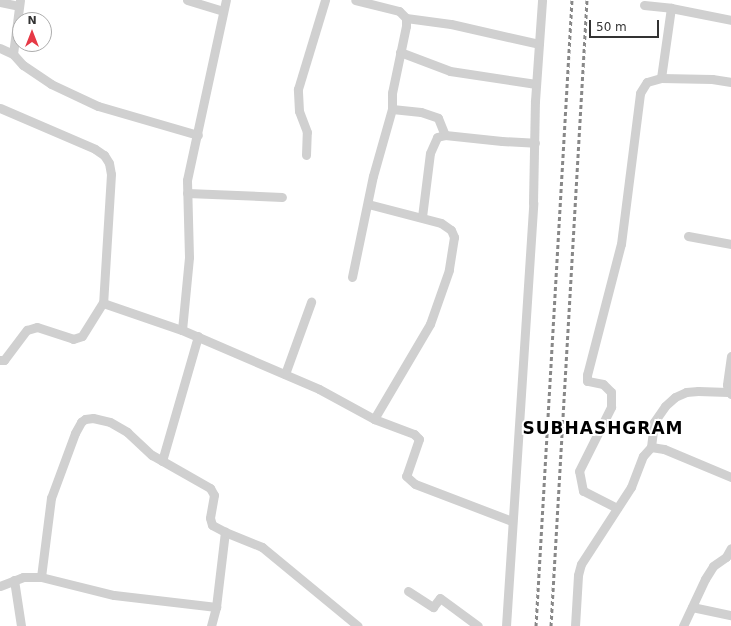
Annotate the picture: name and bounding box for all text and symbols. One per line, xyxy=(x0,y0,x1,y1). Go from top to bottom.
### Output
north arrow xyxy=(12,12,52,52)
scale bar xyxy=(591,12,661,38)
text: N xyxy=(27,14,37,27)
text: 50 m xyxy=(596,20,627,34)
district label: SUBHASHGRAM xyxy=(523,419,683,439)

